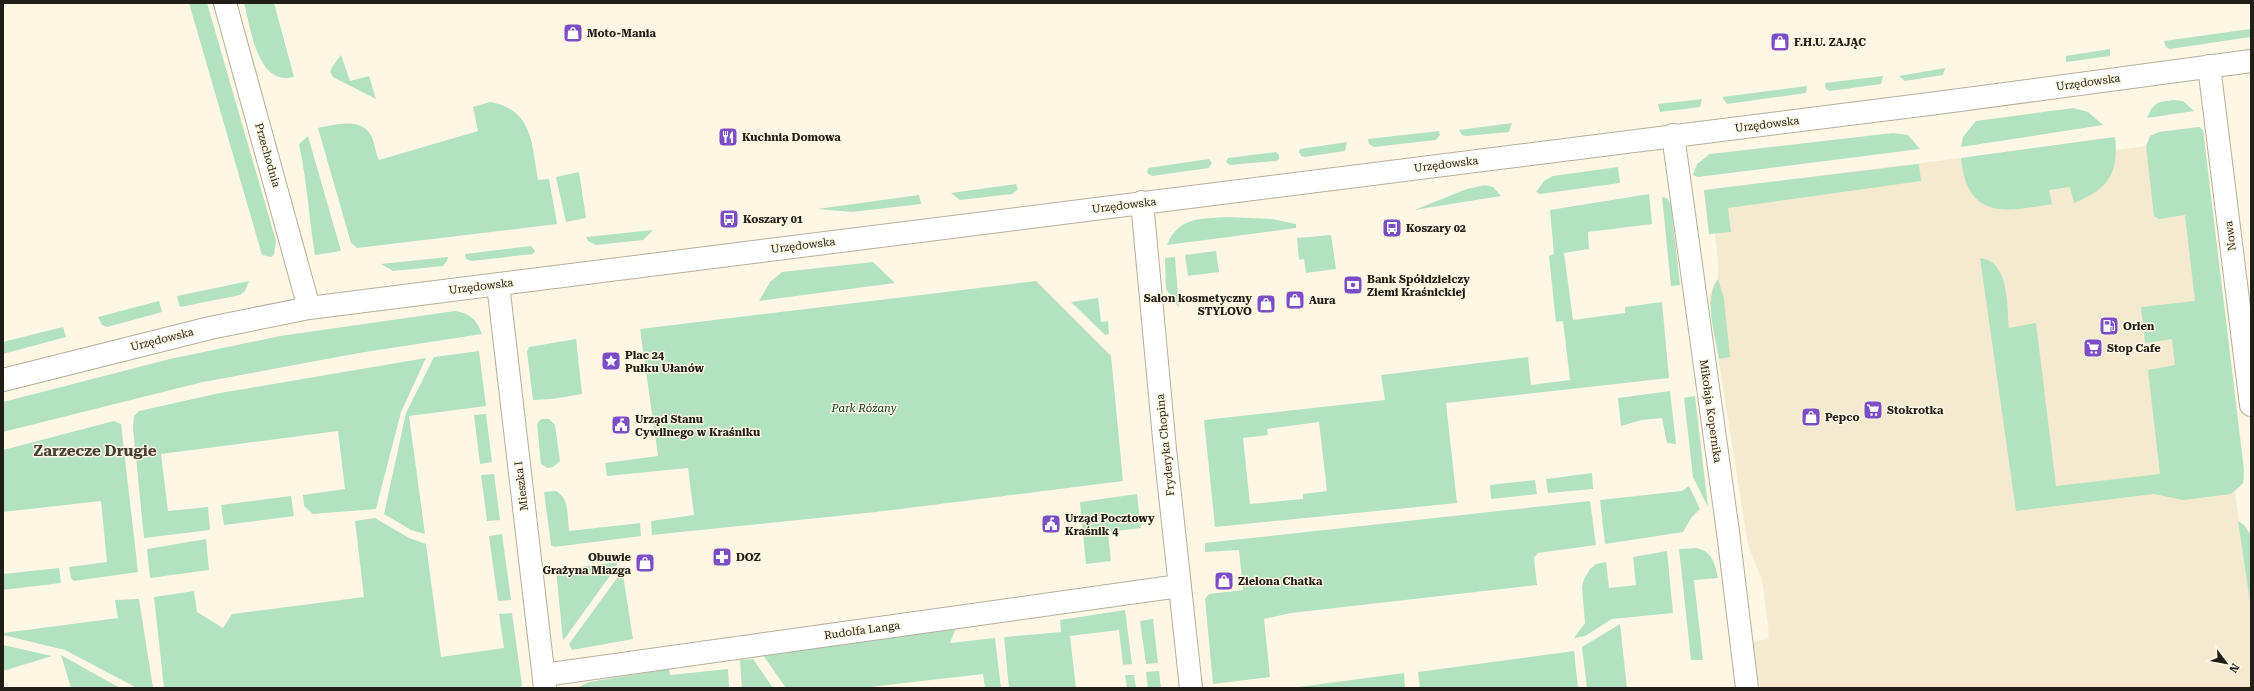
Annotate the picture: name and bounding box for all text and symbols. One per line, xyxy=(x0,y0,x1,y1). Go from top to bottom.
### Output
shop icon: Moto-Mania xyxy=(562,22,584,44)
place label: Moto-Mania xyxy=(587,27,656,40)
shop icon: F.H.U. ZAJĄC xyxy=(1769,31,1791,53)
place label: F.H.U. ZAJĄC xyxy=(1794,36,1866,49)
street label: Urzędowska xyxy=(2055,72,2121,93)
street label: Urzędowska xyxy=(1734,114,1800,135)
street label: Przechodnia xyxy=(252,121,283,189)
restaurant icon: Kuchnia Domowa xyxy=(717,126,739,148)
place label: Kuchnia Domowa xyxy=(742,131,841,144)
street label: Urzędowska xyxy=(1413,154,1479,175)
street label: Urzędowska xyxy=(1091,195,1157,216)
bus stop icon: Koszary 01 xyxy=(718,208,740,230)
place label: Koszary 01 xyxy=(743,213,803,226)
bus stop icon: Koszary 02 xyxy=(1381,217,1403,239)
street label: Nowa xyxy=(2222,220,2239,252)
place label: Koszary 02 xyxy=(1406,222,1466,235)
street label: Urzędowska xyxy=(770,235,836,256)
place label: Bank Spółdzielczy Ziemi Kraśnickiej xyxy=(1367,273,1470,299)
bank icon: Bank Spółdzielczy Ziemi Kraśnickiej xyxy=(1342,274,1364,296)
street label: Urzędowska xyxy=(448,276,514,297)
shop icon: Aura xyxy=(1284,289,1306,311)
place label: Salon kosmetyczny STYLOVO xyxy=(1144,292,1252,318)
shop icon: Salon kosmetyczny STYLOVO xyxy=(1255,293,1277,315)
place label: Aura xyxy=(1309,294,1336,307)
fuel station icon: Orlen xyxy=(2098,315,2120,337)
place label: Orlen xyxy=(2123,320,2155,333)
street label: Urzędowska xyxy=(129,325,195,354)
supermarket icon: Stop Cafe xyxy=(2082,337,2104,359)
place label: Stop Cafe xyxy=(2107,342,2161,355)
place label: Plac 24 Pułku Ułanów xyxy=(625,349,705,375)
place icon: Plac 24 Pułku Ułanów xyxy=(600,350,622,372)
street label: Mikołaja Kopernika xyxy=(1697,359,1724,464)
street label: Fryderyka Chopina xyxy=(1154,393,1177,497)
supermarket icon: Stokrotka xyxy=(1862,399,1884,421)
park label: Park Różany xyxy=(831,402,897,415)
place label: Stokrotka xyxy=(1887,404,1944,417)
shop icon: Pepco xyxy=(1800,406,1822,428)
place label: Pepco xyxy=(1825,411,1860,424)
place label: Urząd Stanu Cywilnego w Kraśniku xyxy=(635,413,761,439)
public building icon: Urząd Stanu Cywilnego w Kraśniku xyxy=(610,414,632,436)
district label: Zarzecze Drugie xyxy=(34,442,157,460)
street label: Mieszka I xyxy=(512,460,531,511)
place label: Urząd Pocztowy Kraśnik 4 xyxy=(1065,512,1155,538)
public building icon: Urząd Pocztowy Kraśnik 4 xyxy=(1040,513,1062,535)
pharmacy icon: DOZ xyxy=(711,546,733,568)
place label: Obuwie Grażyna Miazga xyxy=(542,551,632,577)
place label: DOZ xyxy=(736,551,761,564)
shop icon: Obuwie Grażyna Miazga xyxy=(634,552,656,574)
shop icon: Zielona Chatka xyxy=(1213,570,1235,592)
place label: Zielona Chatka xyxy=(1238,575,1323,588)
street label: Rudolfa Langa xyxy=(823,619,901,642)
north arrow xyxy=(2206,643,2246,683)
text: N xyxy=(2226,661,2242,676)

